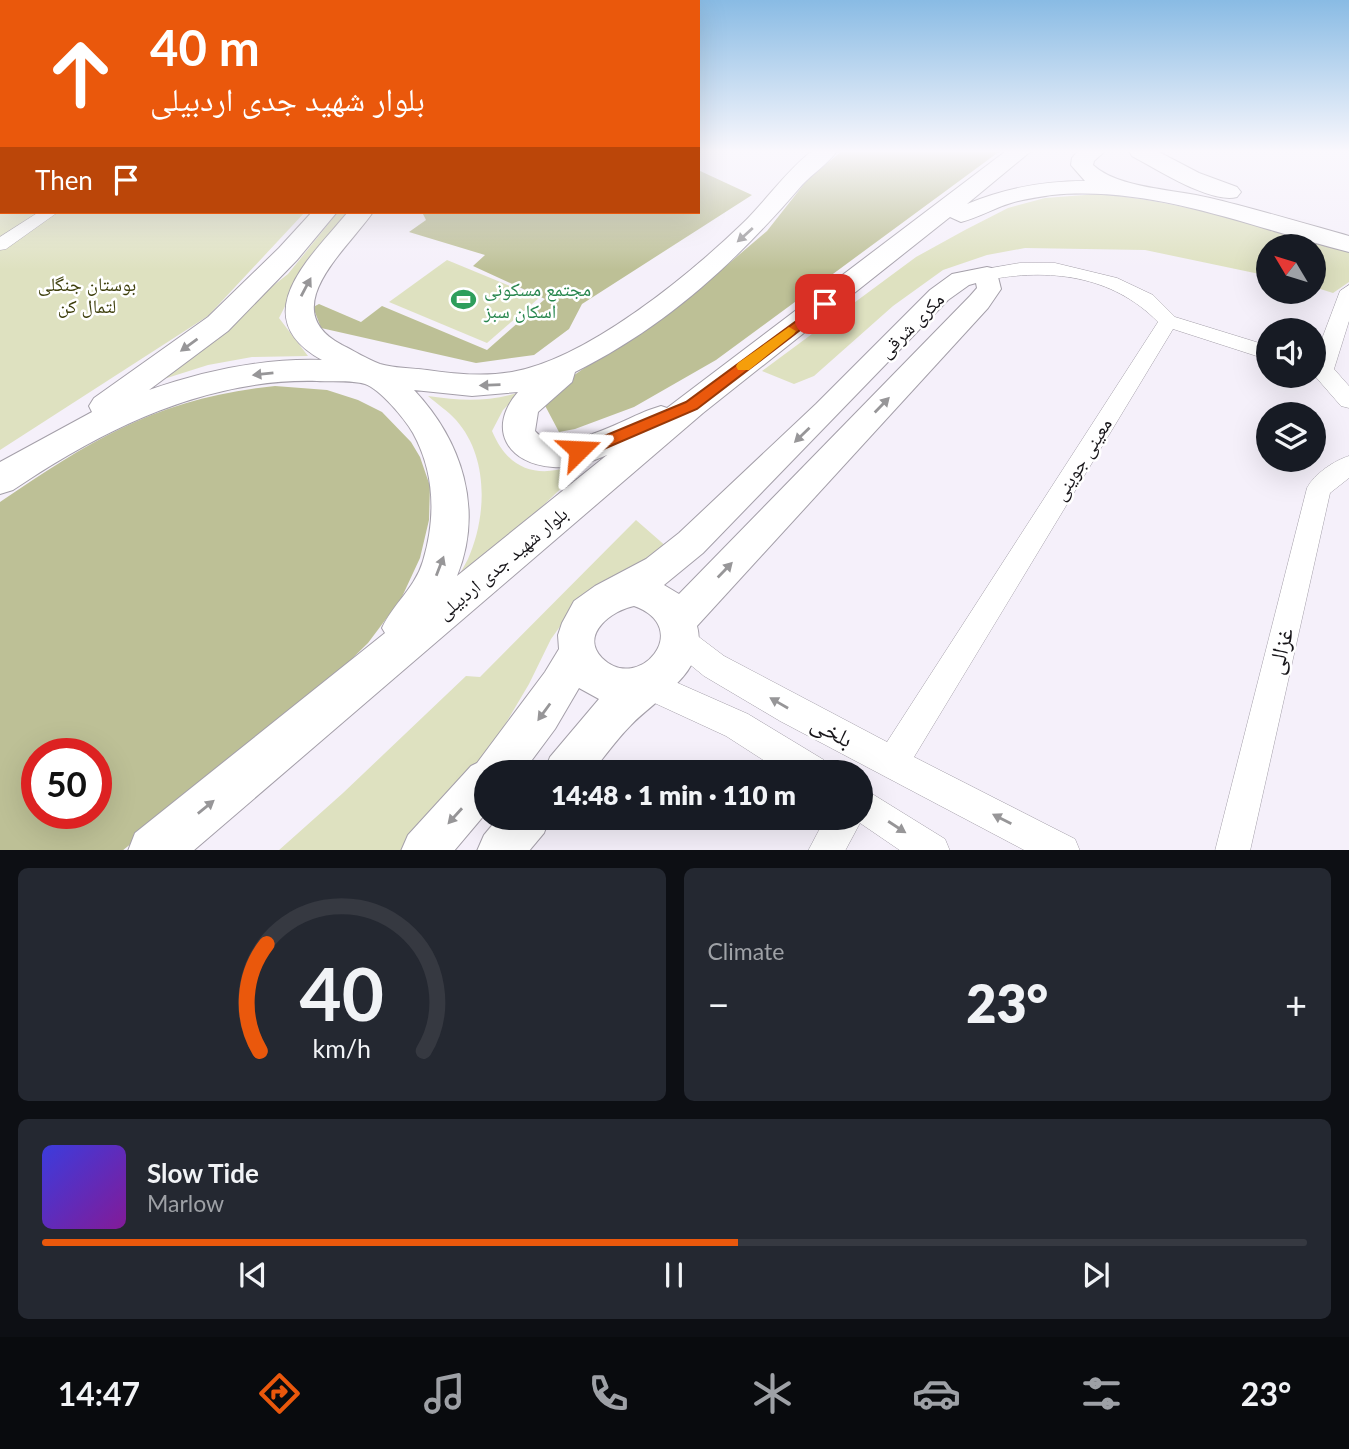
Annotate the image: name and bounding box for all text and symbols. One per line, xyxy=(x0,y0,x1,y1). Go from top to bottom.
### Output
text: 40 m xyxy=(150,18,260,76)
icon: ahead xyxy=(35,28,126,119)
text: بلوار شهید جدی اردبیلی xyxy=(150,79,425,118)
icon: arrive xyxy=(107,161,145,199)
text: Then xyxy=(35,164,93,196)
one-way arrow xyxy=(737,227,754,243)
north arrow xyxy=(1256,234,1326,304)
map controls xyxy=(1256,234,1326,472)
park label: بوستان جنگلی لتمال کن xyxy=(38,272,136,318)
pin xyxy=(795,274,855,334)
one-way arrow xyxy=(300,277,312,297)
place label: مجتمع مسکونی اسکان سبز xyxy=(483,277,591,323)
icon: arrive xyxy=(806,285,844,323)
sports icon: مجتمع مسکونی اسکان سبز xyxy=(450,286,478,314)
street label: مکری شرقی xyxy=(873,287,949,363)
button: sound xyxy=(1256,318,1326,388)
one-way arrow xyxy=(180,337,198,351)
one-way arrow xyxy=(252,369,274,380)
one-way arrow xyxy=(479,380,501,391)
one-way arrow xyxy=(873,397,889,414)
button: layers xyxy=(1256,402,1326,472)
position arrow xyxy=(542,413,616,487)
street label: معینی جوینی xyxy=(1047,413,1117,505)
one-way arrow xyxy=(794,426,811,442)
street label: بلوار شهید جدی اردبیلی xyxy=(432,501,572,625)
one-way arrow xyxy=(435,555,446,576)
one-way arrow xyxy=(716,562,732,579)
street label: غزالی xyxy=(1260,624,1299,677)
one-way arrow xyxy=(769,697,788,709)
one-way arrow xyxy=(538,703,552,721)
street label: بلخی xyxy=(806,708,858,753)
speed limit sign: 50 xyxy=(21,738,112,829)
text: 14:48 · 1 min · 110 m xyxy=(551,779,796,811)
one-way arrow xyxy=(197,800,214,815)
one-way arrow xyxy=(447,807,463,825)
one-way arrow xyxy=(992,814,1012,825)
one-way arrow xyxy=(887,821,907,834)
text: Climate xyxy=(708,937,784,965)
text: 40 xyxy=(300,949,384,1037)
text: 23° xyxy=(966,972,1048,1034)
text: − xyxy=(708,981,730,1027)
text: + xyxy=(1285,981,1307,1027)
text: km/h xyxy=(312,1032,371,1062)
text: Slow Tide xyxy=(147,1157,259,1189)
text: Marlow xyxy=(147,1189,224,1217)
icon: previous xyxy=(234,1256,272,1294)
icon: pause xyxy=(655,1256,693,1294)
icon: next xyxy=(1077,1256,1115,1294)
icon: directions xyxy=(255,1369,304,1418)
icon: music xyxy=(420,1369,469,1418)
icon: phone xyxy=(584,1369,633,1418)
icon: climate xyxy=(748,1369,797,1418)
icon: car xyxy=(912,1369,961,1418)
icon: filters xyxy=(1077,1369,1126,1418)
text: 14:47 xyxy=(58,1374,140,1413)
text: 23° xyxy=(1241,1374,1291,1413)

